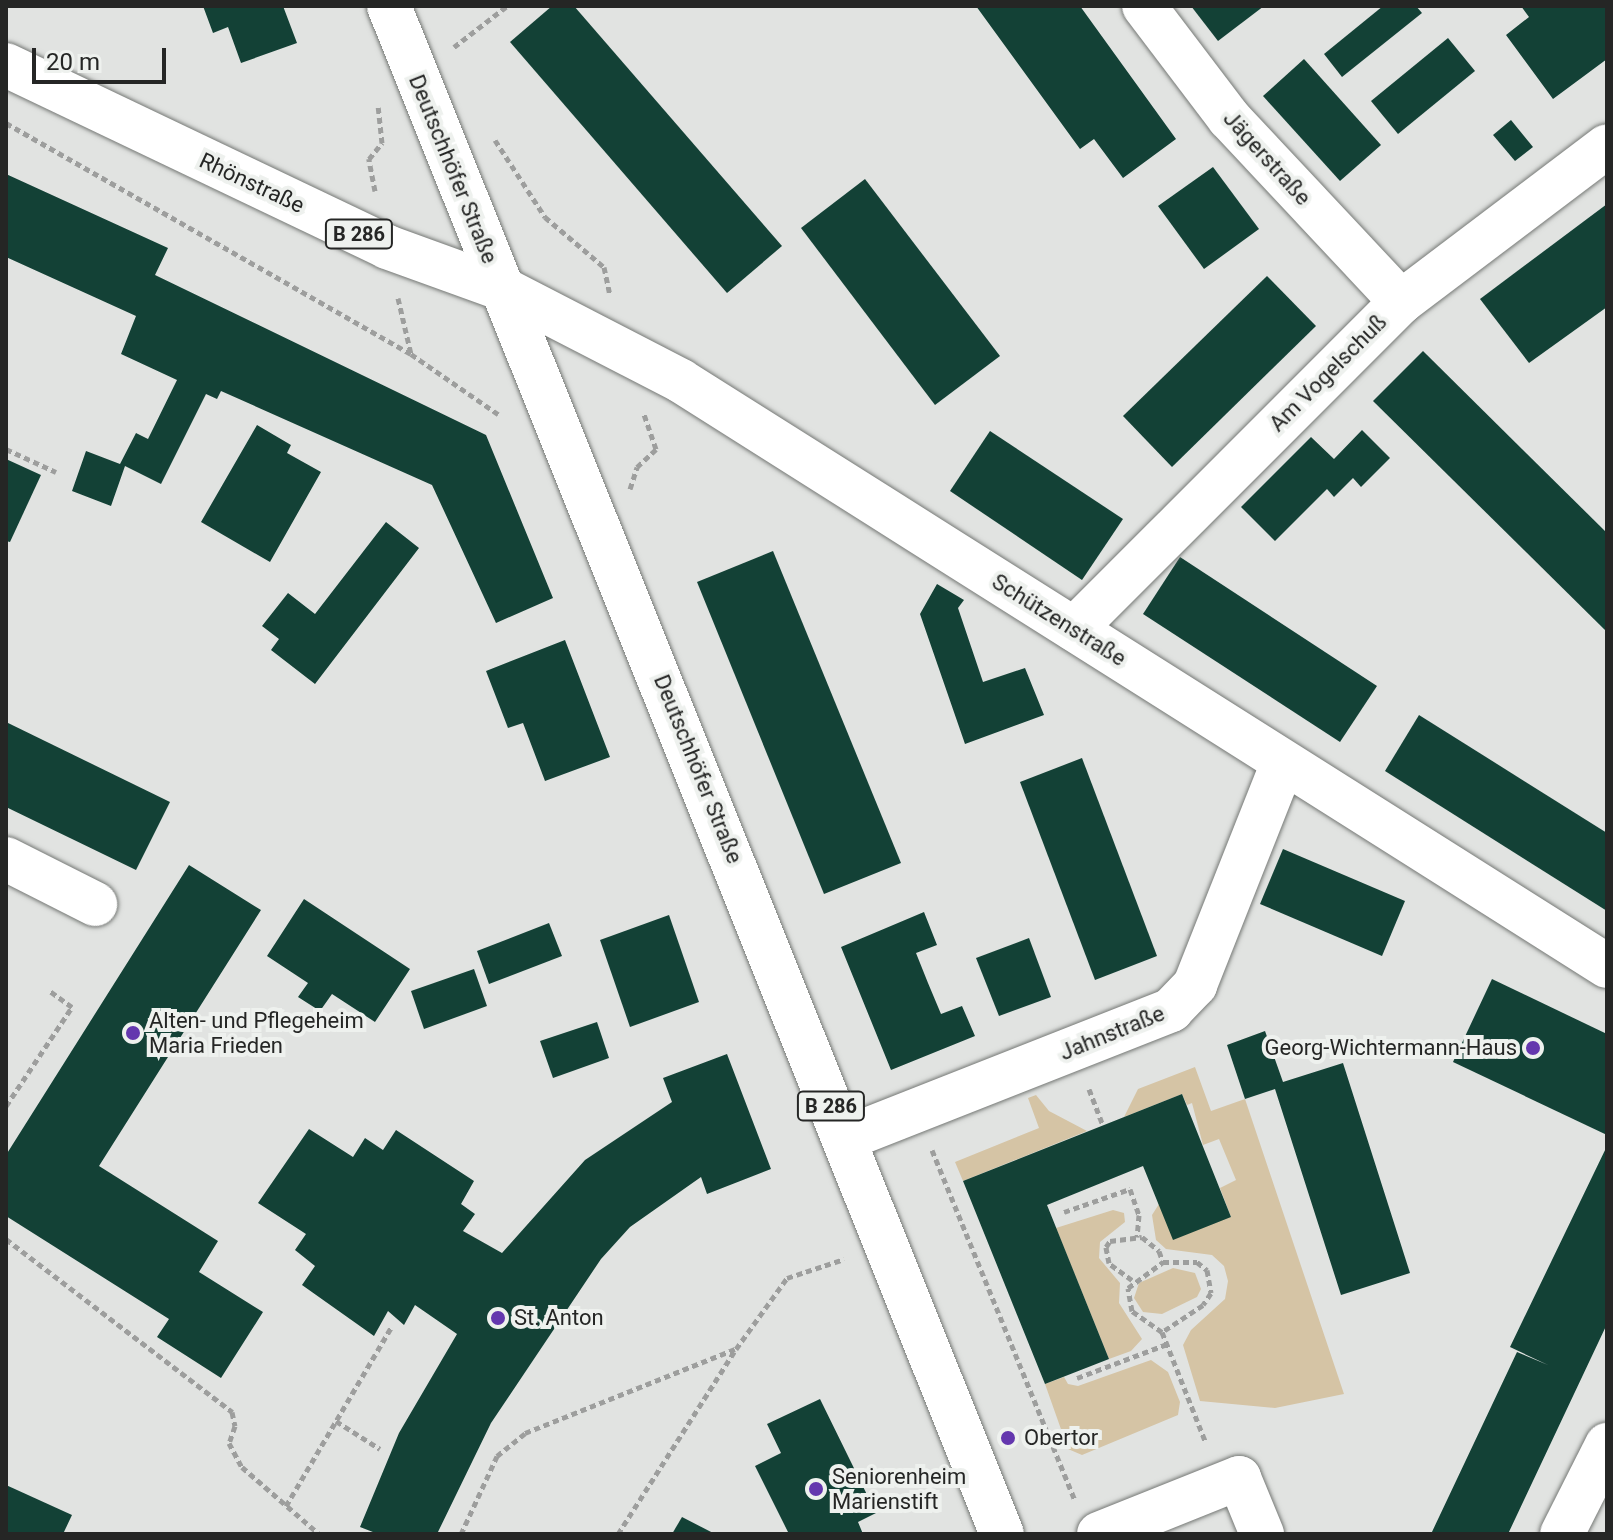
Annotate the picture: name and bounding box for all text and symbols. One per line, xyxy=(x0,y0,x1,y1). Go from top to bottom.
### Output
scale bar xyxy=(36,32,170,82)
text: 20 m xyxy=(46,48,100,76)
street label: Deutschhöfer Straße xyxy=(403,71,503,267)
street label: Jägerstraße xyxy=(1218,105,1316,211)
street label: Rhönstraße xyxy=(195,147,309,219)
road number: B 286 xyxy=(323,218,395,250)
street label: Am Vogelschuß xyxy=(1264,309,1392,437)
street label: Schützenstraße xyxy=(987,568,1131,672)
street label: Deutschhöfer Straße xyxy=(648,671,748,867)
street label: Jahnstraße xyxy=(1056,1000,1168,1066)
place label: Alten- und Pflegeheim Maria Frieden xyxy=(149,1007,364,1058)
marker: Alten- und Pflegeheim Maria Frieden xyxy=(124,1024,142,1042)
place label: Georg-Wichtermann-Haus xyxy=(1265,1035,1517,1061)
marker: Georg-Wichtermann-Haus xyxy=(1524,1039,1542,1057)
road number: B 286 xyxy=(795,1090,867,1122)
place label: St. Anton xyxy=(514,1305,604,1331)
marker: St. Anton xyxy=(489,1309,507,1327)
place label: Obertor xyxy=(1024,1425,1098,1451)
marker: Obertor xyxy=(999,1429,1017,1447)
place label: Seniorenheim Marienstift xyxy=(832,1463,966,1514)
marker: Seniorenheim Marienstift xyxy=(807,1480,825,1498)

